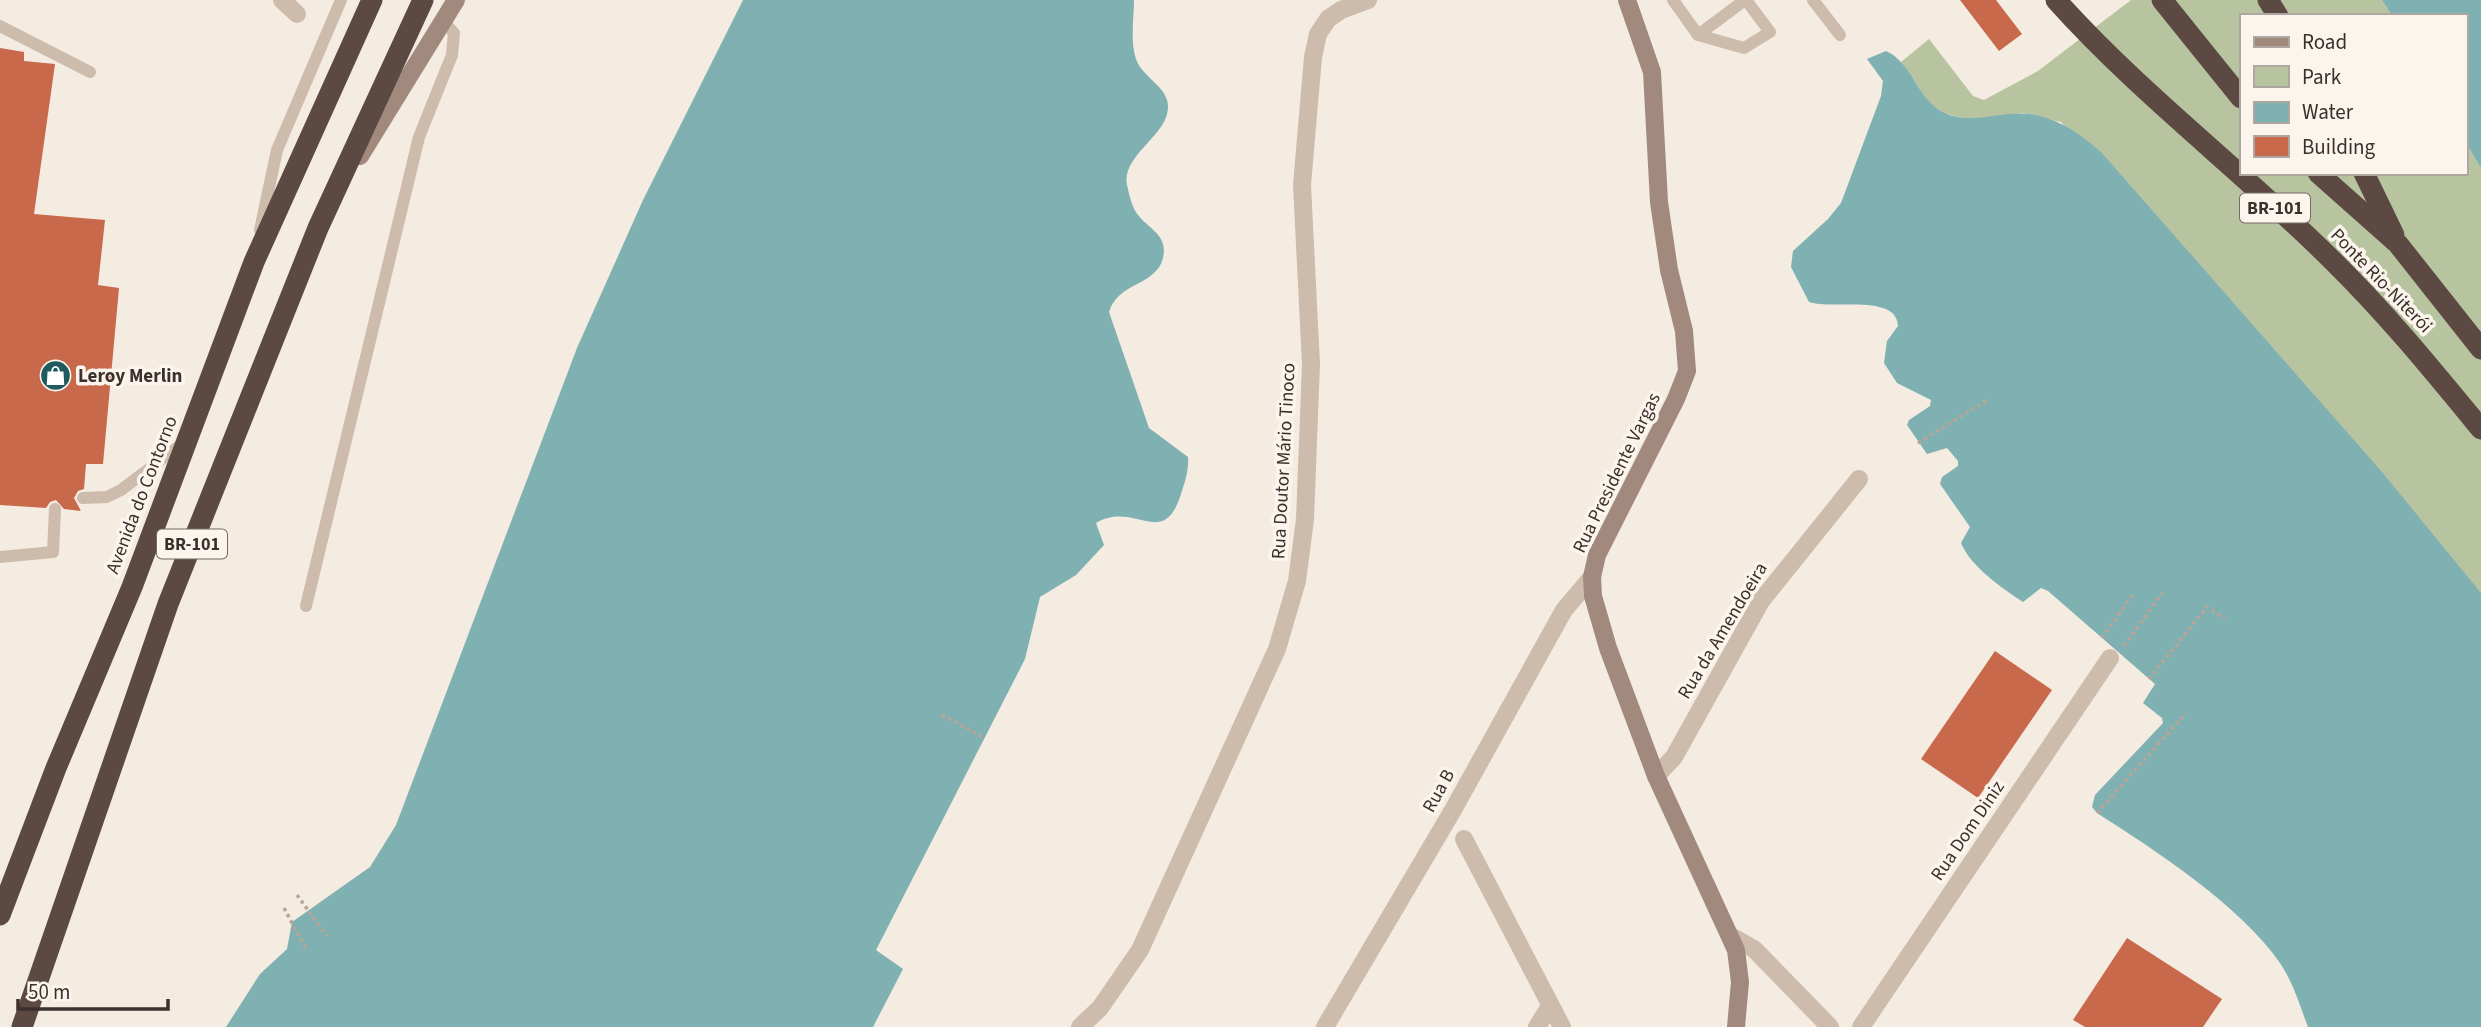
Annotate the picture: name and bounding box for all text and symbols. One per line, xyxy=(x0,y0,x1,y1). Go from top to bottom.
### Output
legend xyxy=(2240,14,2467,175)
text: Road xyxy=(2302,27,2347,57)
text: Park xyxy=(2302,62,2342,92)
text: Water xyxy=(2302,97,2354,127)
text: Building xyxy=(2302,132,2376,162)
road number: BR-101 xyxy=(2240,194,2310,223)
street label: Ponte Rio-Niterói xyxy=(2324,223,2438,339)
shop icon: Leroy Merlin xyxy=(38,359,72,393)
street label: Rua Doutor Mário Tinoco xyxy=(1265,362,1303,560)
place label: Leroy Merlin xyxy=(78,363,182,390)
street label: Rua Presidente Vargas xyxy=(1566,388,1668,558)
street label: Avenida do Contorno xyxy=(99,412,185,578)
road number: BR-101 xyxy=(157,530,227,558)
street label: Rua da Amendoeira xyxy=(1672,558,1774,704)
street label: Rua B xyxy=(1416,764,1462,818)
street label: Rua Dom Diniz xyxy=(1924,776,2012,886)
scale bar xyxy=(18,968,168,1012)
text: 50 m xyxy=(28,977,70,1007)

